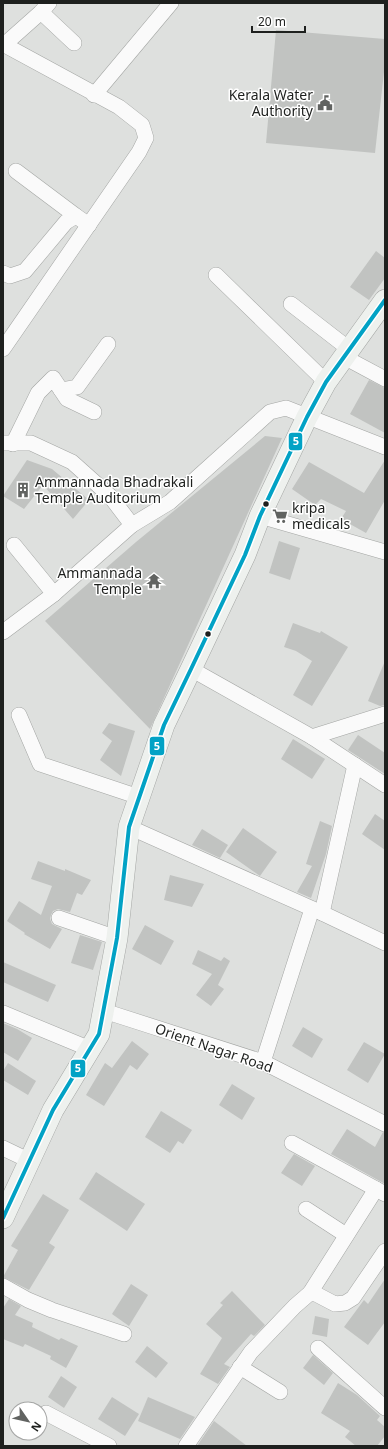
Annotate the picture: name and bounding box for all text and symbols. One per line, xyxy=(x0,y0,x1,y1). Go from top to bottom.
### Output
scale bar xyxy=(252,8,305,34)
text: 20 m xyxy=(258,13,286,30)
place label: Kerala Water Authority xyxy=(229,85,314,120)
public building icon: Kerala Water Authority xyxy=(316,94,334,112)
line badge: 5 xyxy=(288,432,303,451)
text: 5 xyxy=(293,433,299,448)
place label: Ammannada Bhadrakali Temple Auditorium xyxy=(35,472,193,507)
building icon: Ammannada Bhadrakali Temple Auditorium xyxy=(14,481,32,499)
place label: kripa medicals xyxy=(292,498,350,533)
unlabelled marker xyxy=(261,499,271,509)
supermarket icon: kripa medicals xyxy=(271,507,289,525)
place label: Ammannada Temple xyxy=(57,563,142,598)
temple icon: Ammannada Temple xyxy=(145,572,163,590)
unlabelled marker xyxy=(203,629,213,639)
line badge: 5 xyxy=(149,736,165,756)
text: 5 xyxy=(154,738,160,753)
street label: Orient Nagar Road xyxy=(153,1018,276,1077)
line badge: 5 xyxy=(70,1059,86,1078)
text: 5 xyxy=(75,1060,81,1075)
north arrow xyxy=(8,1401,48,1441)
text: N xyxy=(28,1419,45,1435)

